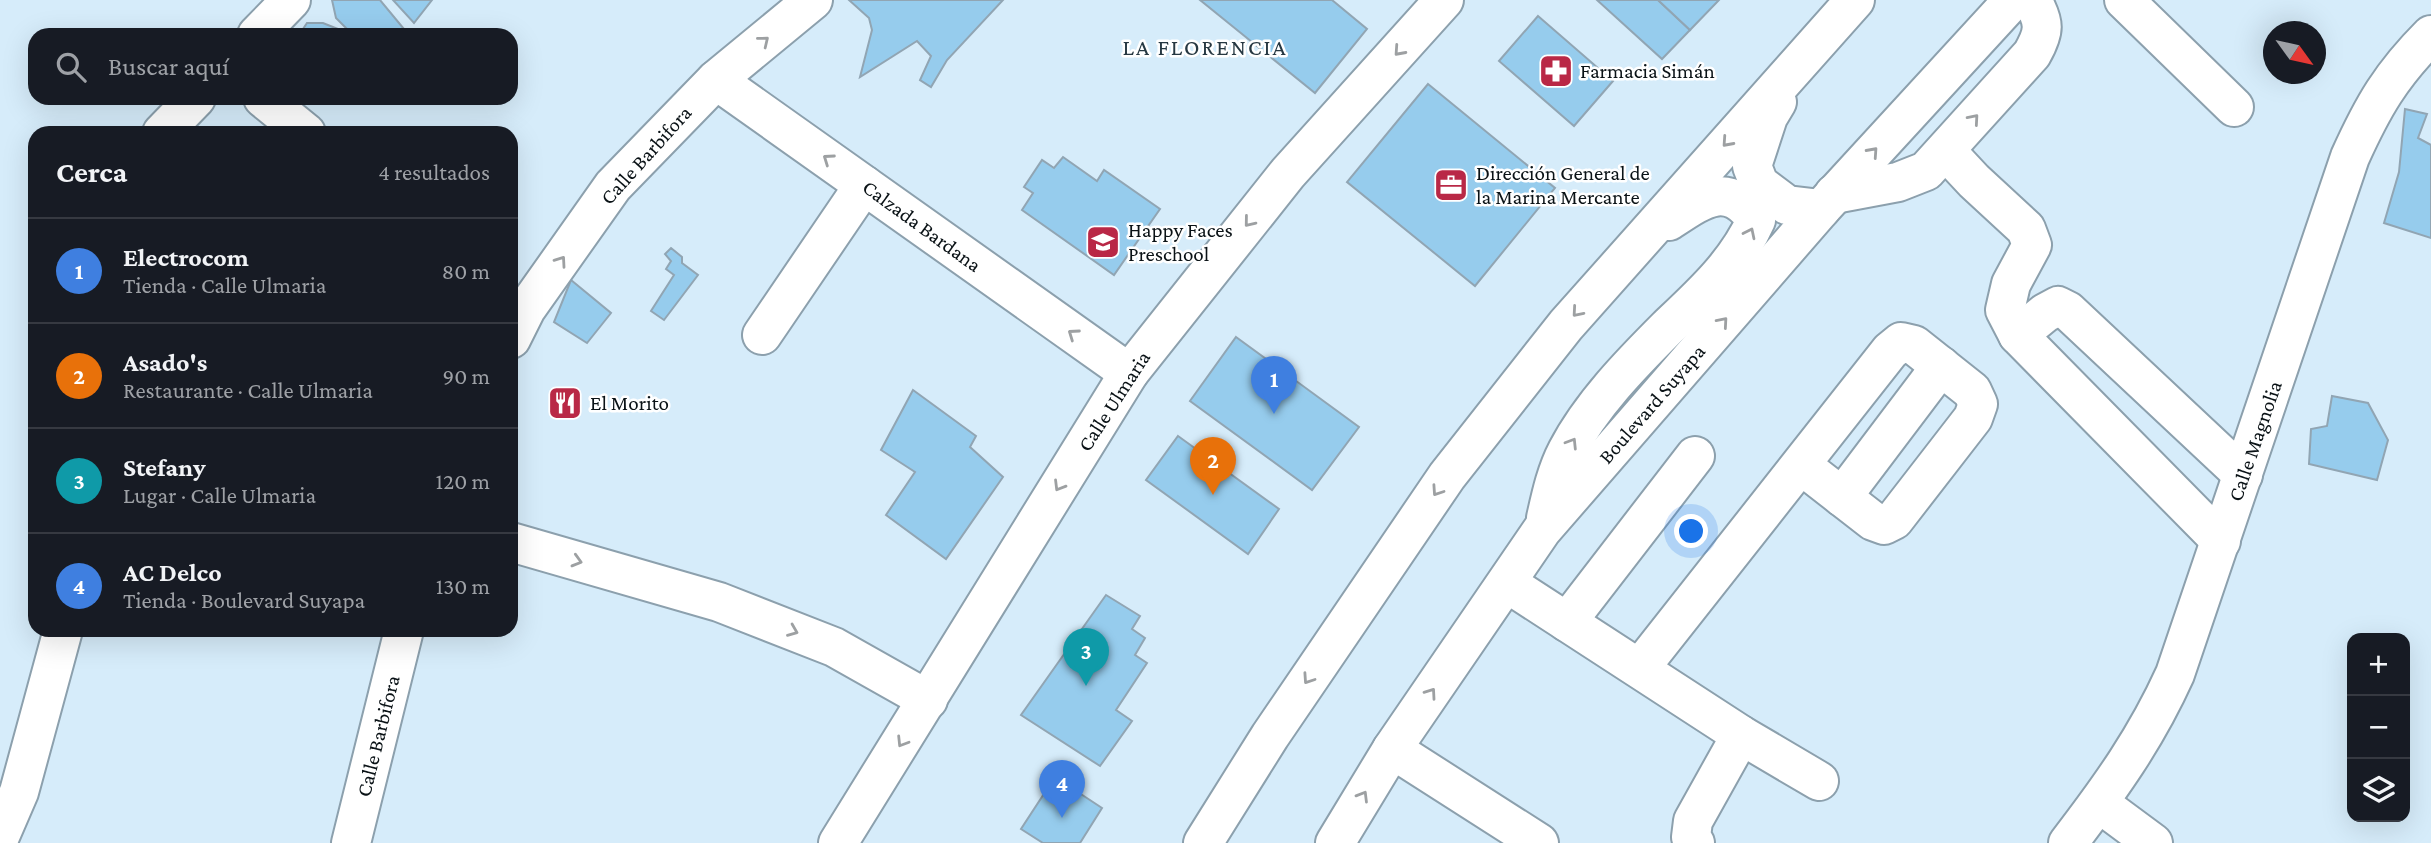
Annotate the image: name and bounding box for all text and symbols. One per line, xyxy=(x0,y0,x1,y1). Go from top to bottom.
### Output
north arrow xyxy=(2263,21,2326,84)
search box xyxy=(28,28,518,105)
district label: LA FLORENCIA xyxy=(1123,34,1287,60)
one-way arrow xyxy=(756,36,768,49)
one-way arrow xyxy=(1394,43,1407,56)
icon: search xyxy=(52,48,90,86)
text: Buscar aquí xyxy=(108,52,229,81)
pharmacy icon: Farmacia Simán xyxy=(1537,52,1575,90)
place label: Farmacia Simán xyxy=(1580,59,1715,83)
street label: Calle Barbifora xyxy=(595,101,697,209)
one-way arrow xyxy=(1966,114,1979,127)
one-way arrow xyxy=(1723,134,1736,147)
one-way arrow xyxy=(1865,147,1877,160)
text: Cerca xyxy=(56,155,127,188)
one-way arrow xyxy=(823,155,835,167)
text: 4 resultados xyxy=(378,159,490,185)
place label: Dirección General de la Marina Mercante xyxy=(1476,161,1650,209)
office icon: Dirección General de la Marina Mercante xyxy=(1432,166,1470,204)
street label: Calzada Bardana xyxy=(858,175,986,277)
one-way arrow xyxy=(1245,214,1257,227)
place label: Happy Faces Preschool xyxy=(1128,218,1233,266)
school or university icon: Happy Faces Preschool xyxy=(1084,223,1122,261)
one-way arrow xyxy=(1742,228,1756,240)
text: Electrocom xyxy=(123,243,249,272)
one-way arrow xyxy=(552,256,565,269)
text: 1 xyxy=(75,258,83,284)
text: 80 m xyxy=(442,258,490,284)
text: Tienda · Calle Ulmaria xyxy=(123,272,326,298)
one-way arrow xyxy=(1573,304,1585,317)
one-way arrow xyxy=(1715,318,1727,331)
one-way arrow xyxy=(1068,330,1081,342)
street label: Boulevard Suyapa xyxy=(1594,339,1710,468)
street label: Calle Ulmaria xyxy=(1073,346,1155,456)
text: Asado's xyxy=(123,348,207,377)
pin: 1 xyxy=(1251,356,1297,414)
text: 2 xyxy=(73,363,85,389)
text: 90 m xyxy=(443,363,490,389)
text: Restaurante · Calle Ulmaria xyxy=(123,377,373,403)
street label: Calle Magnolia xyxy=(2223,377,2287,504)
restaurant icon: El Morito xyxy=(546,384,584,422)
place label: El Morito xyxy=(590,391,669,415)
pin: 2 xyxy=(1190,437,1236,495)
one-way arrow xyxy=(1564,437,1577,450)
text: Stefany xyxy=(123,453,206,482)
text: 3 xyxy=(73,468,85,494)
text: 120 m xyxy=(436,468,490,494)
one-way arrow xyxy=(1055,478,1068,491)
text: Lugar · Calle Ulmaria xyxy=(123,482,316,508)
one-way arrow xyxy=(1432,484,1445,497)
your location xyxy=(1674,514,1708,548)
one-way arrow xyxy=(570,553,582,567)
text: AC Delco xyxy=(123,558,222,587)
text: 4 xyxy=(73,573,85,599)
text: 130 m xyxy=(436,573,490,599)
text: Tienda · Boulevard Suyapa xyxy=(123,587,365,613)
one-way arrow xyxy=(786,623,798,637)
pin: 3 xyxy=(1063,628,1109,686)
map controls xyxy=(2347,633,2410,822)
button: + xyxy=(2347,633,2410,696)
one-way arrow xyxy=(1304,671,1316,684)
street label: Calle Barbifora xyxy=(351,672,405,799)
one-way arrow xyxy=(1423,688,1435,701)
button: − xyxy=(2347,696,2410,759)
one-way arrow xyxy=(897,735,910,748)
button: layers xyxy=(2347,759,2410,822)
pin: 4 xyxy=(1039,760,1085,818)
one-way arrow xyxy=(1355,790,1368,803)

